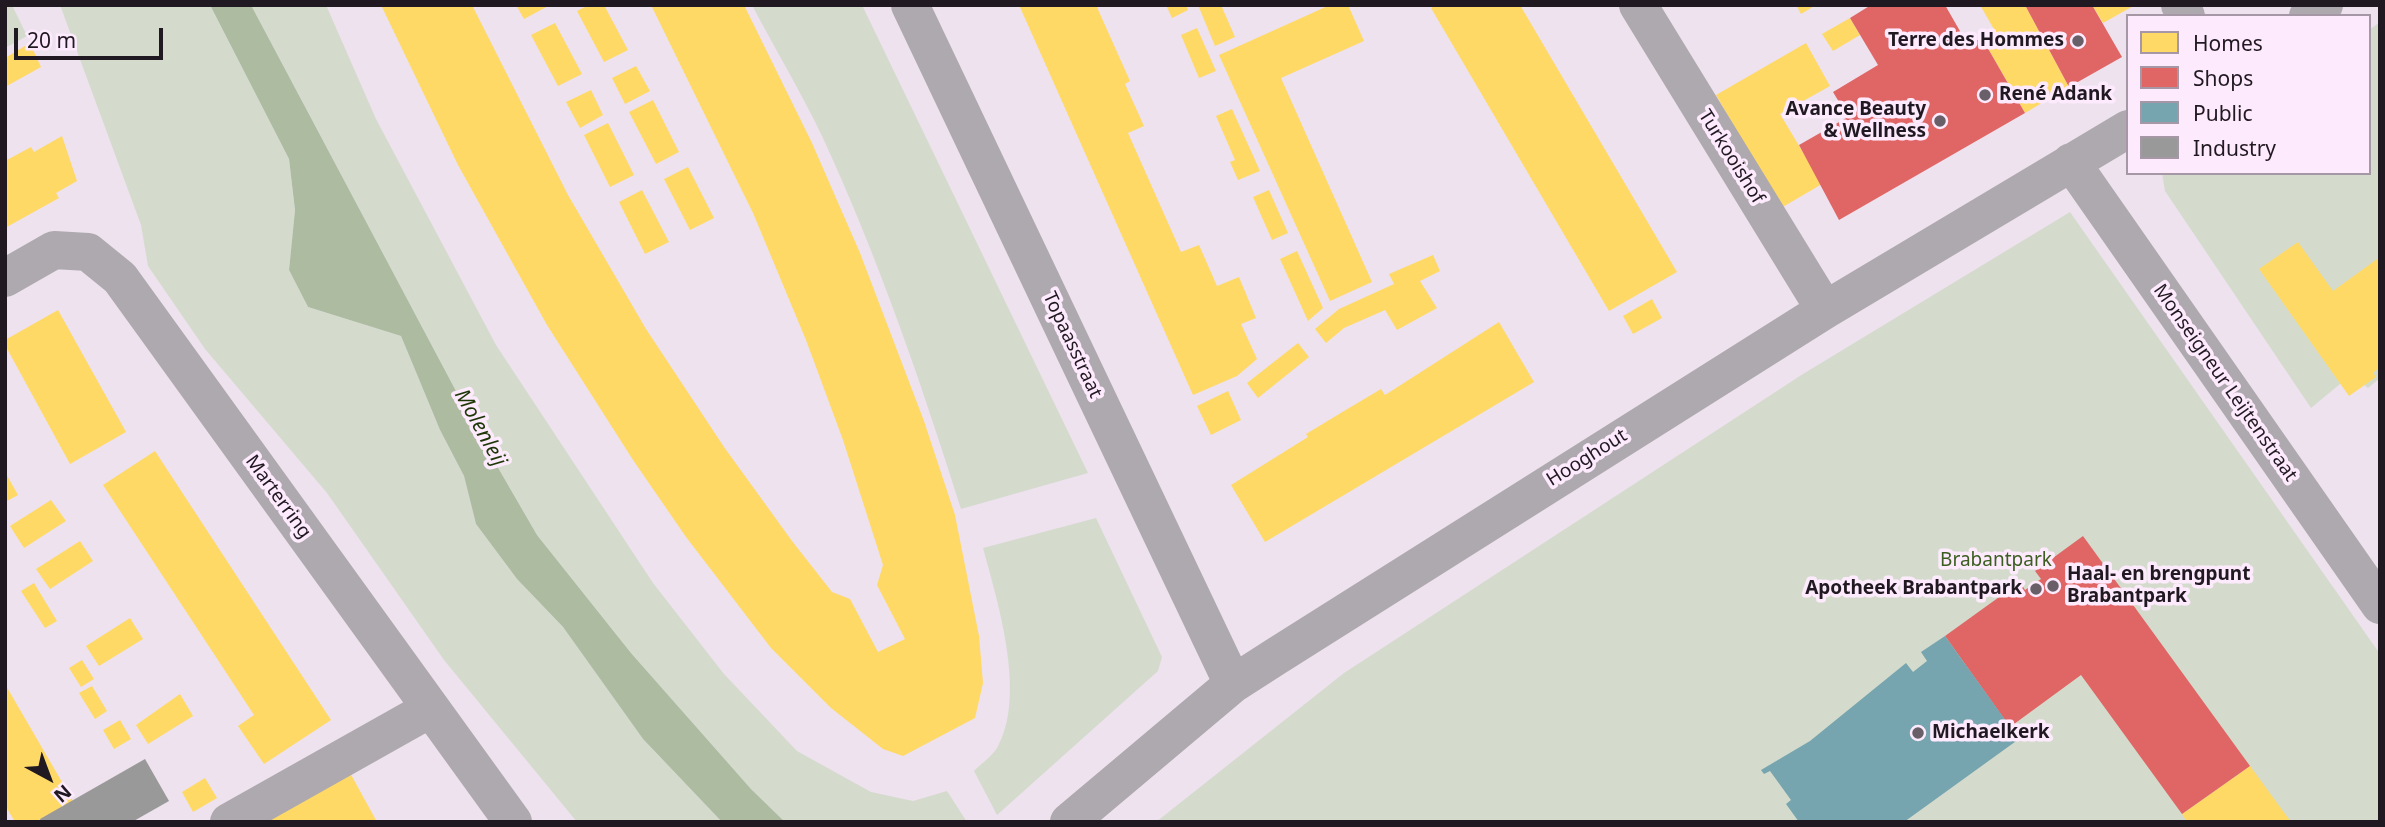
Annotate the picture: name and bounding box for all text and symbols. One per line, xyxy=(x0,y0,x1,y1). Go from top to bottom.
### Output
scale bar xyxy=(18,14,166,58)
legend xyxy=(2126,14,2371,175)
text: 20 m xyxy=(27,26,76,54)
text: Homes xyxy=(2193,29,2263,57)
place label: Terre des Hommes xyxy=(1888,30,2064,52)
marker: Terre des Hommes xyxy=(2070,33,2086,49)
text: Shops xyxy=(2193,64,2253,92)
place label: René Adank xyxy=(1999,84,2112,106)
marker: René Adank xyxy=(1977,87,1993,103)
place label: Avance Beauty & Wellness xyxy=(1785,99,1926,143)
text: Public xyxy=(2193,99,2253,127)
street label: Turkooishof xyxy=(1693,106,1769,208)
marker: Avance Beauty & Wellness xyxy=(1932,113,1948,129)
text: Industry xyxy=(2193,134,2276,162)
street label: Monseigneur Leijtenstraat xyxy=(2148,280,2302,486)
street label: Topaasstraat xyxy=(1037,288,1107,402)
water label: Molenleij xyxy=(449,385,511,471)
street label: Hooghout xyxy=(1543,424,1631,492)
street label: Marterring xyxy=(240,451,316,543)
park label: Brabantpark xyxy=(1940,550,2052,572)
place label: Haal- en brengpunt Brabantpark xyxy=(2067,564,2250,608)
place label: Apotheek Brabantpark xyxy=(1805,578,2022,600)
marker: Haal- en brengpunt Brabantpark xyxy=(2045,578,2061,594)
marker: Apotheek Brabantpark xyxy=(2028,581,2044,597)
place label: Michaelkerk xyxy=(1932,722,2050,744)
marker: Michaelkerk xyxy=(1910,725,1926,741)
north arrow xyxy=(14,743,84,813)
text: N xyxy=(48,779,77,809)

